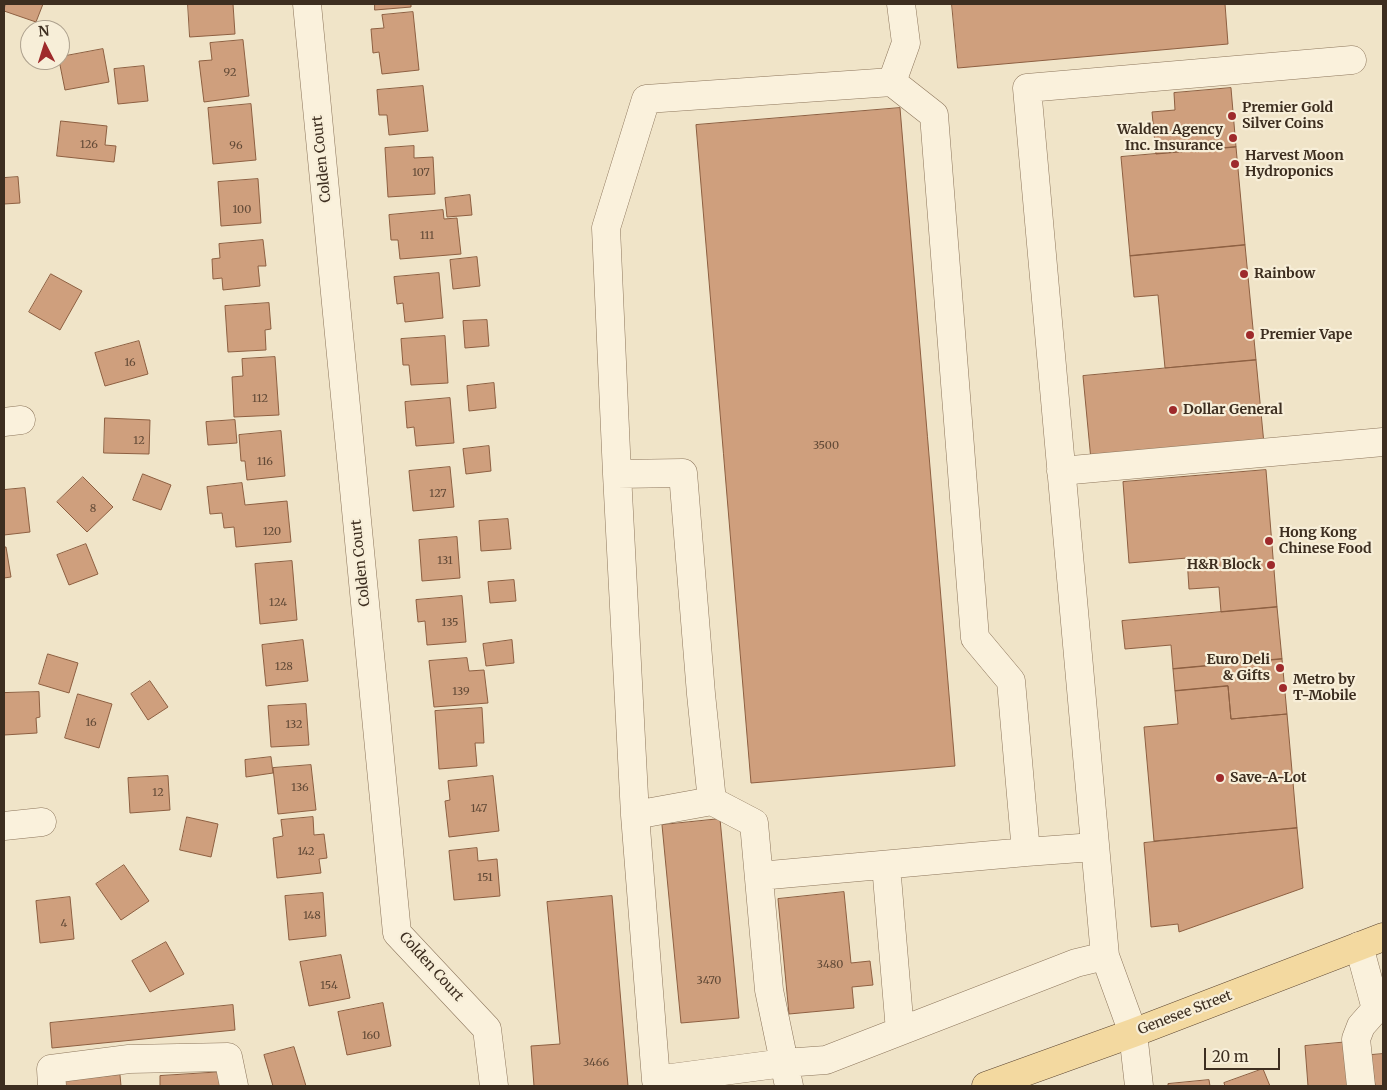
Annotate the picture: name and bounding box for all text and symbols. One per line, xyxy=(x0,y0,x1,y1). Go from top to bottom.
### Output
north arrow xyxy=(20,20,70,70)
text: N xyxy=(37,22,50,41)
house number: 92 xyxy=(224,66,236,80)
place label: Premier Gold Silver Coins xyxy=(1242,100,1333,132)
marker: Premier Gold Silver Coins xyxy=(1226,110,1238,122)
street label: Colden Court xyxy=(309,115,335,203)
place label: Walden Agency Inc. Insurance xyxy=(1117,122,1223,154)
marker: Walden Agency Inc. Insurance xyxy=(1227,132,1239,144)
house number: 126 xyxy=(80,138,98,152)
house number: 96 xyxy=(229,139,243,153)
place label: Harvest Moon Hydroponics xyxy=(1245,148,1344,180)
marker: Harvest Moon Hydroponics xyxy=(1229,158,1241,170)
house number: 107 xyxy=(412,166,430,180)
house number: 100 xyxy=(233,203,251,217)
house number: 111 xyxy=(420,229,434,243)
place label: Rainbow xyxy=(1254,266,1315,282)
marker: Rainbow xyxy=(1238,268,1250,280)
place label: Premier Vape xyxy=(1260,327,1352,343)
marker: Premier Vape xyxy=(1244,329,1256,341)
house number: 16 xyxy=(124,356,136,370)
house number: 112 xyxy=(252,392,268,406)
place label: Dollar General xyxy=(1183,402,1283,418)
marker: Dollar General xyxy=(1167,404,1179,416)
house number: 12 xyxy=(133,434,145,448)
house number: 3500 xyxy=(813,439,839,453)
house number: 116 xyxy=(257,455,273,469)
house number: 127 xyxy=(429,487,447,501)
house number: 8 xyxy=(90,502,96,516)
street label: Colden Court xyxy=(348,519,374,607)
house number: 120 xyxy=(263,525,281,539)
place label: Hong Kong Chinese Food xyxy=(1279,525,1372,558)
marker: Hong Kong Chinese Food xyxy=(1263,535,1275,547)
house number: 131 xyxy=(437,554,453,568)
place label: H&R Block xyxy=(1187,557,1261,573)
marker: H&R Block xyxy=(1265,559,1277,571)
house number: 124 xyxy=(269,596,287,610)
house number: 135 xyxy=(442,616,458,630)
place label: Euro Deli & Gifts xyxy=(1206,652,1270,684)
house number: 128 xyxy=(275,660,293,674)
marker: Euro Deli & Gifts xyxy=(1274,662,1286,674)
place label: Metro by T-Mobile xyxy=(1293,672,1356,704)
marker: Metro by T-Mobile xyxy=(1277,682,1289,694)
house number: 139 xyxy=(452,685,470,699)
house number: 16 xyxy=(85,716,97,730)
house number: 132 xyxy=(285,718,303,732)
place label: Save-A-Lot xyxy=(1230,770,1307,786)
marker: Save-A-Lot xyxy=(1214,772,1226,784)
house number: 136 xyxy=(291,781,309,795)
house number: 12 xyxy=(152,786,164,800)
house number: 147 xyxy=(471,802,487,816)
house number: 142 xyxy=(297,845,315,859)
house number: 151 xyxy=(477,871,493,885)
house number: 148 xyxy=(303,909,321,923)
house number: 4 xyxy=(61,917,67,931)
street label: Colden Court xyxy=(396,929,466,1005)
house number: 3480 xyxy=(817,958,843,972)
house number: 3470 xyxy=(697,974,721,988)
house number: 154 xyxy=(320,979,338,993)
street label: Genesee Street xyxy=(1135,987,1235,1039)
house number: 160 xyxy=(362,1029,380,1043)
scale bar xyxy=(1207,1038,1283,1070)
text: 20 m xyxy=(1212,1047,1249,1066)
house number: 3466 xyxy=(583,1056,609,1070)

